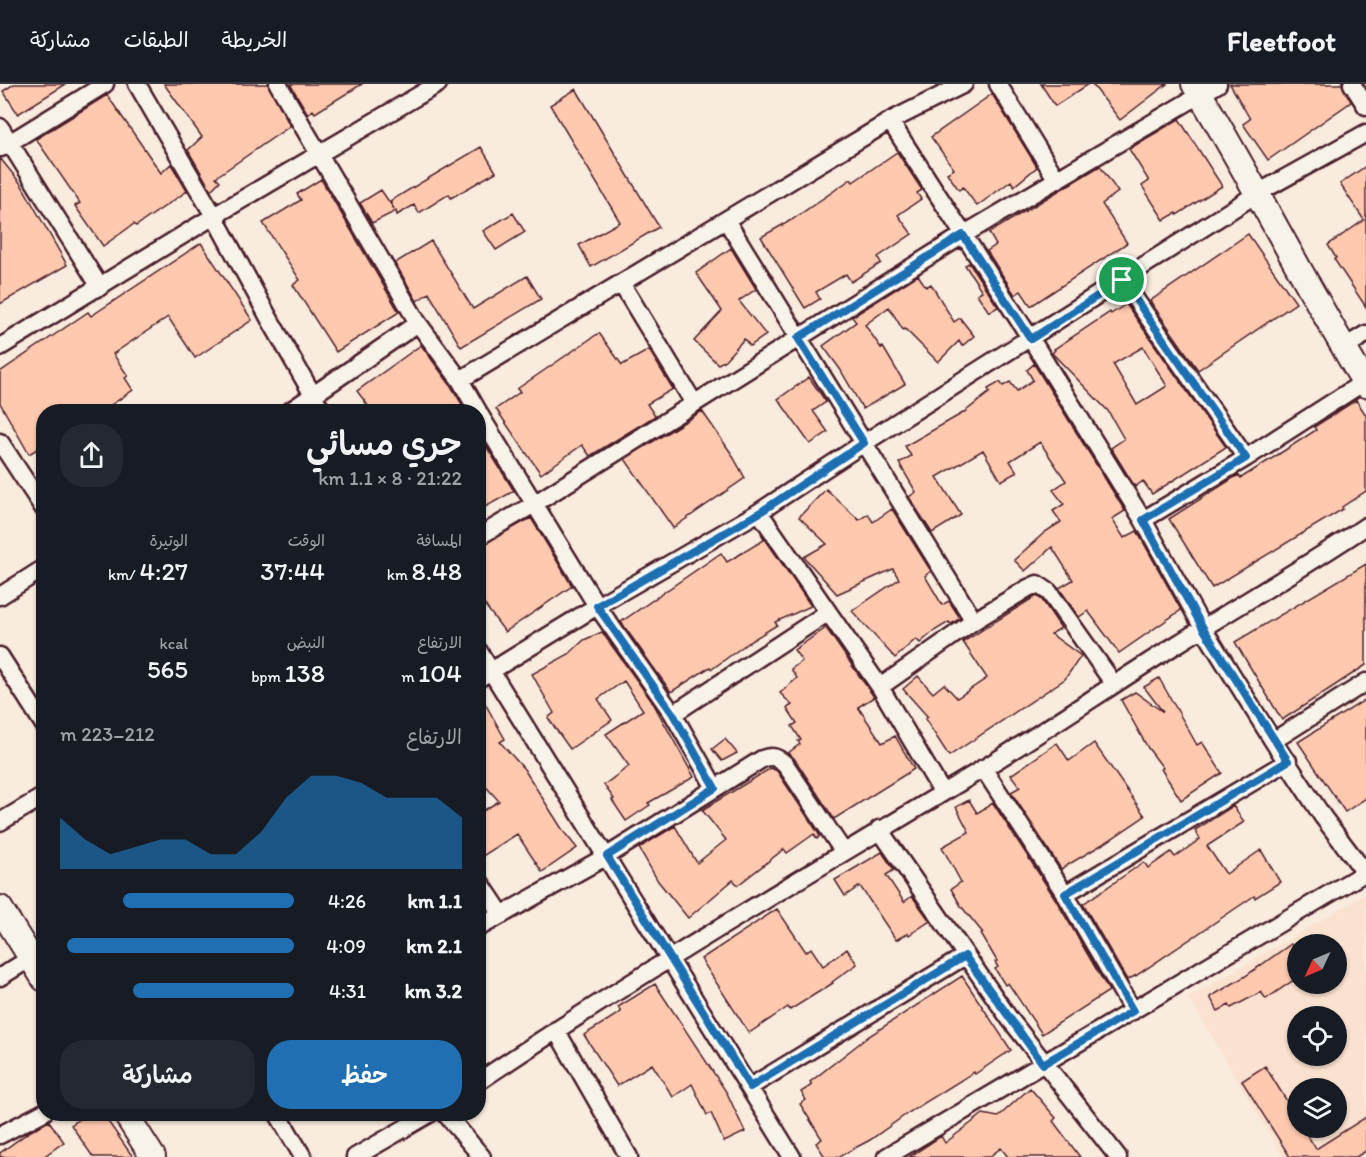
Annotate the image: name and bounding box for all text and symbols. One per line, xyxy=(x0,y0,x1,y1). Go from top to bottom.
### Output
text: Fleetfoot xyxy=(1227,24,1336,58)
text: مشاركة xyxy=(30,27,91,52)
text: الطبقات xyxy=(124,27,189,52)
text: الخريطة xyxy=(222,27,287,52)
pin xyxy=(1096,254,1147,305)
icon: arrive xyxy=(1105,263,1138,296)
button: share xyxy=(60,424,123,487)
text: جري مسائي xyxy=(306,424,462,463)
text: 21:22 · 8 × 1.1 km xyxy=(318,466,462,490)
text: الوتيرة xyxy=(149,531,188,550)
text: الوقت xyxy=(288,531,325,550)
text: المسافة xyxy=(416,531,462,550)
text: 4:27 xyxy=(139,555,188,587)
text: 37:44 xyxy=(260,555,325,587)
text: 8.48 xyxy=(411,555,462,587)
text: /km xyxy=(108,565,139,584)
text: km xyxy=(387,565,411,584)
text: النبض xyxy=(287,633,325,652)
text: الارتفاع xyxy=(417,633,462,652)
text: kcal xyxy=(160,634,188,653)
text: 565 xyxy=(147,653,188,685)
text: 138 xyxy=(285,657,325,689)
text: 104 xyxy=(418,657,462,689)
text: bpm xyxy=(251,667,285,686)
text: m xyxy=(401,667,418,686)
text: 212–223 m xyxy=(60,722,155,746)
text: الارتفاع xyxy=(406,725,462,749)
text: 4:26 xyxy=(328,889,366,913)
text: 1.1 km xyxy=(408,889,462,913)
text: 4:09 xyxy=(326,934,366,958)
text: 2.1 km xyxy=(406,934,462,958)
north arrow xyxy=(1287,934,1347,994)
map controls xyxy=(1287,934,1347,1138)
text: 4:31 xyxy=(329,979,366,1003)
text: 3.2 km xyxy=(405,979,462,1003)
button: locate xyxy=(1287,1006,1347,1066)
button: مشاركة xyxy=(60,1040,255,1109)
button: حفظ xyxy=(267,1040,462,1109)
button: layers xyxy=(1287,1078,1347,1138)

